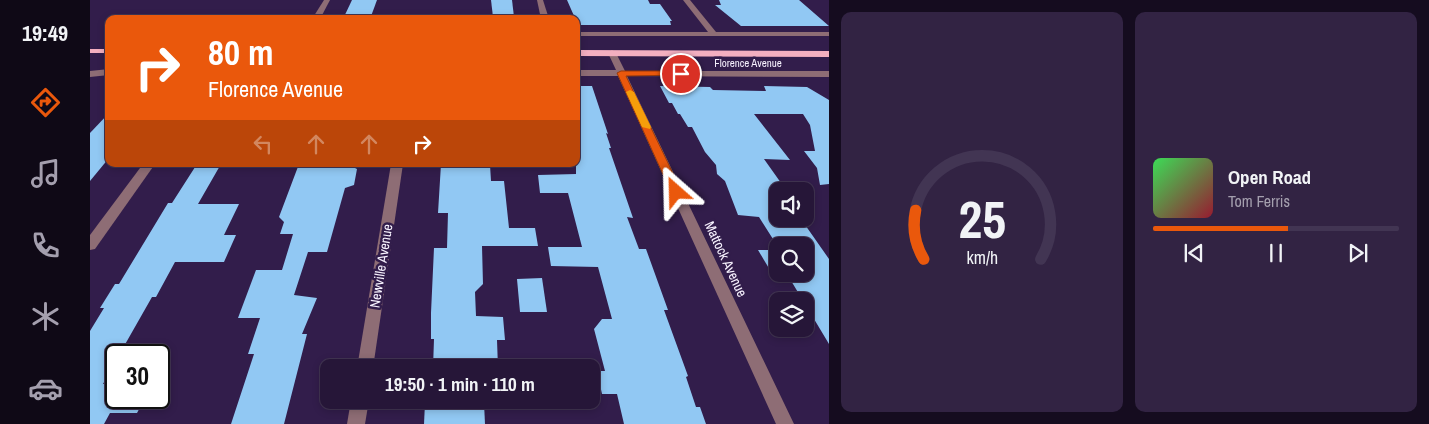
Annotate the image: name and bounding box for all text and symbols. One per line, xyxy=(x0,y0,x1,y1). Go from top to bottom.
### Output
text: 19:49 xyxy=(22,18,68,48)
text: 80 m xyxy=(208,29,273,76)
icon: right xyxy=(125,35,190,100)
pin xyxy=(660,53,702,95)
street label: Florence Avenue xyxy=(714,56,782,70)
icon: arrive xyxy=(667,60,695,88)
text: Florence Avenue xyxy=(208,74,343,104)
icon: directions xyxy=(28,85,63,120)
icon: left xyxy=(249,130,277,158)
icon: ahead xyxy=(302,130,330,158)
icon: ahead xyxy=(355,130,383,158)
icon: right xyxy=(408,130,436,158)
icon: music xyxy=(28,156,63,191)
text: Open Road xyxy=(1228,164,1311,190)
position arrow xyxy=(649,165,701,217)
map controls xyxy=(769,182,814,337)
button: sound xyxy=(769,182,814,227)
text: 25 xyxy=(958,184,1006,254)
text: Tom Ferris xyxy=(1228,190,1290,212)
street label: Mattock Avenue xyxy=(701,218,751,300)
street label: Newville Avenue xyxy=(365,223,397,309)
icon: phone xyxy=(28,228,63,263)
button: search xyxy=(769,237,814,282)
icon: previous xyxy=(1180,239,1208,267)
icon: pause xyxy=(1262,239,1290,267)
icon: next xyxy=(1344,239,1372,267)
text: km/h xyxy=(966,246,998,270)
button: layers xyxy=(769,292,814,337)
icon: climate xyxy=(28,299,63,334)
speed limit sign: 30 xyxy=(105,344,170,409)
icon: car xyxy=(28,371,63,406)
text: 19:50 · 1 min · 110 m xyxy=(385,371,535,397)

